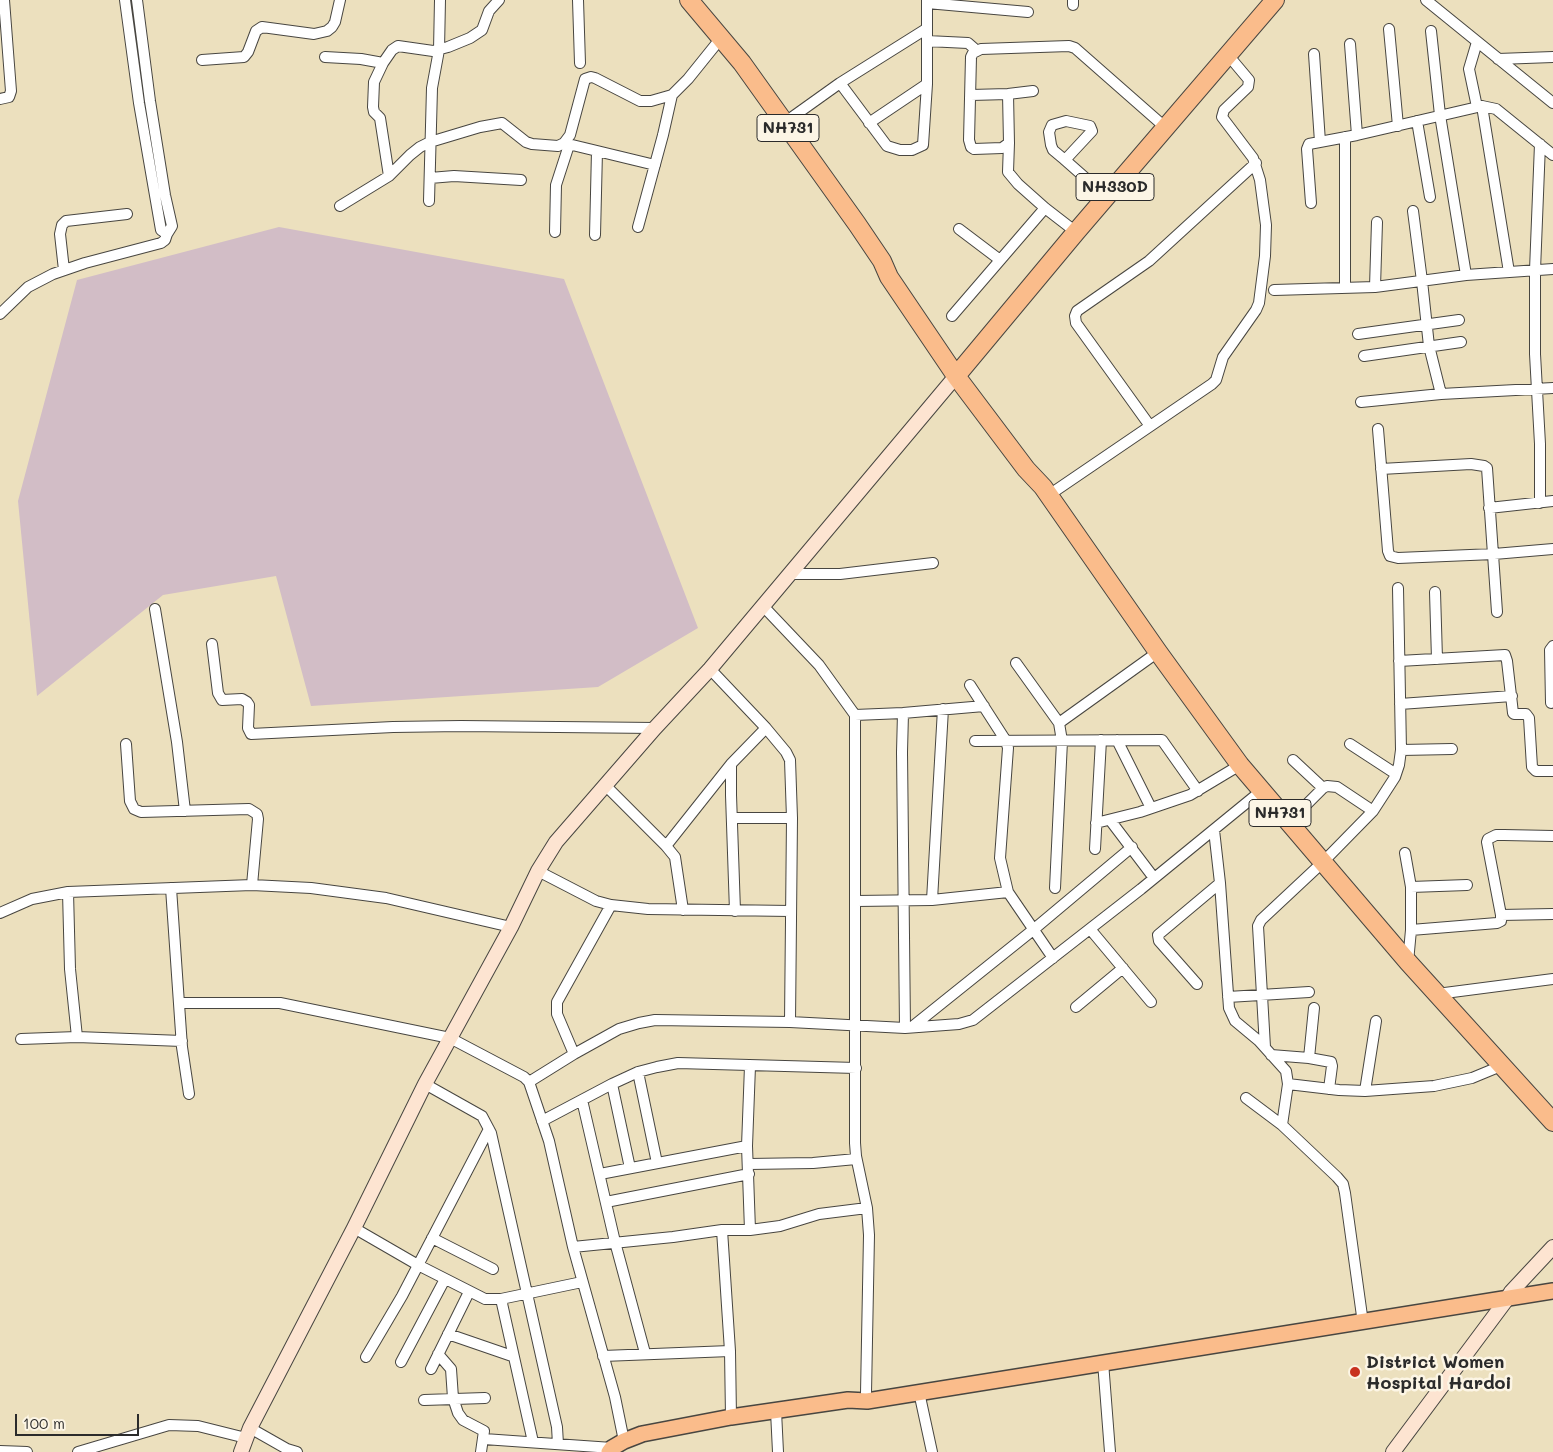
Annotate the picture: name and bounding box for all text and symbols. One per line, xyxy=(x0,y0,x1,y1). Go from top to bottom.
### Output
road number: NH731 xyxy=(757,115,819,142)
road number: NH330D xyxy=(1076,173,1154,200)
road number: NH731 xyxy=(1249,800,1311,826)
place label: District Women Hospital Hardoi xyxy=(1366,1351,1512,1394)
marker: District Women Hospital Hardoi xyxy=(1348,1365,1362,1379)
scale bar xyxy=(18,1404,141,1436)
text: 100 m xyxy=(23,1413,65,1433)

